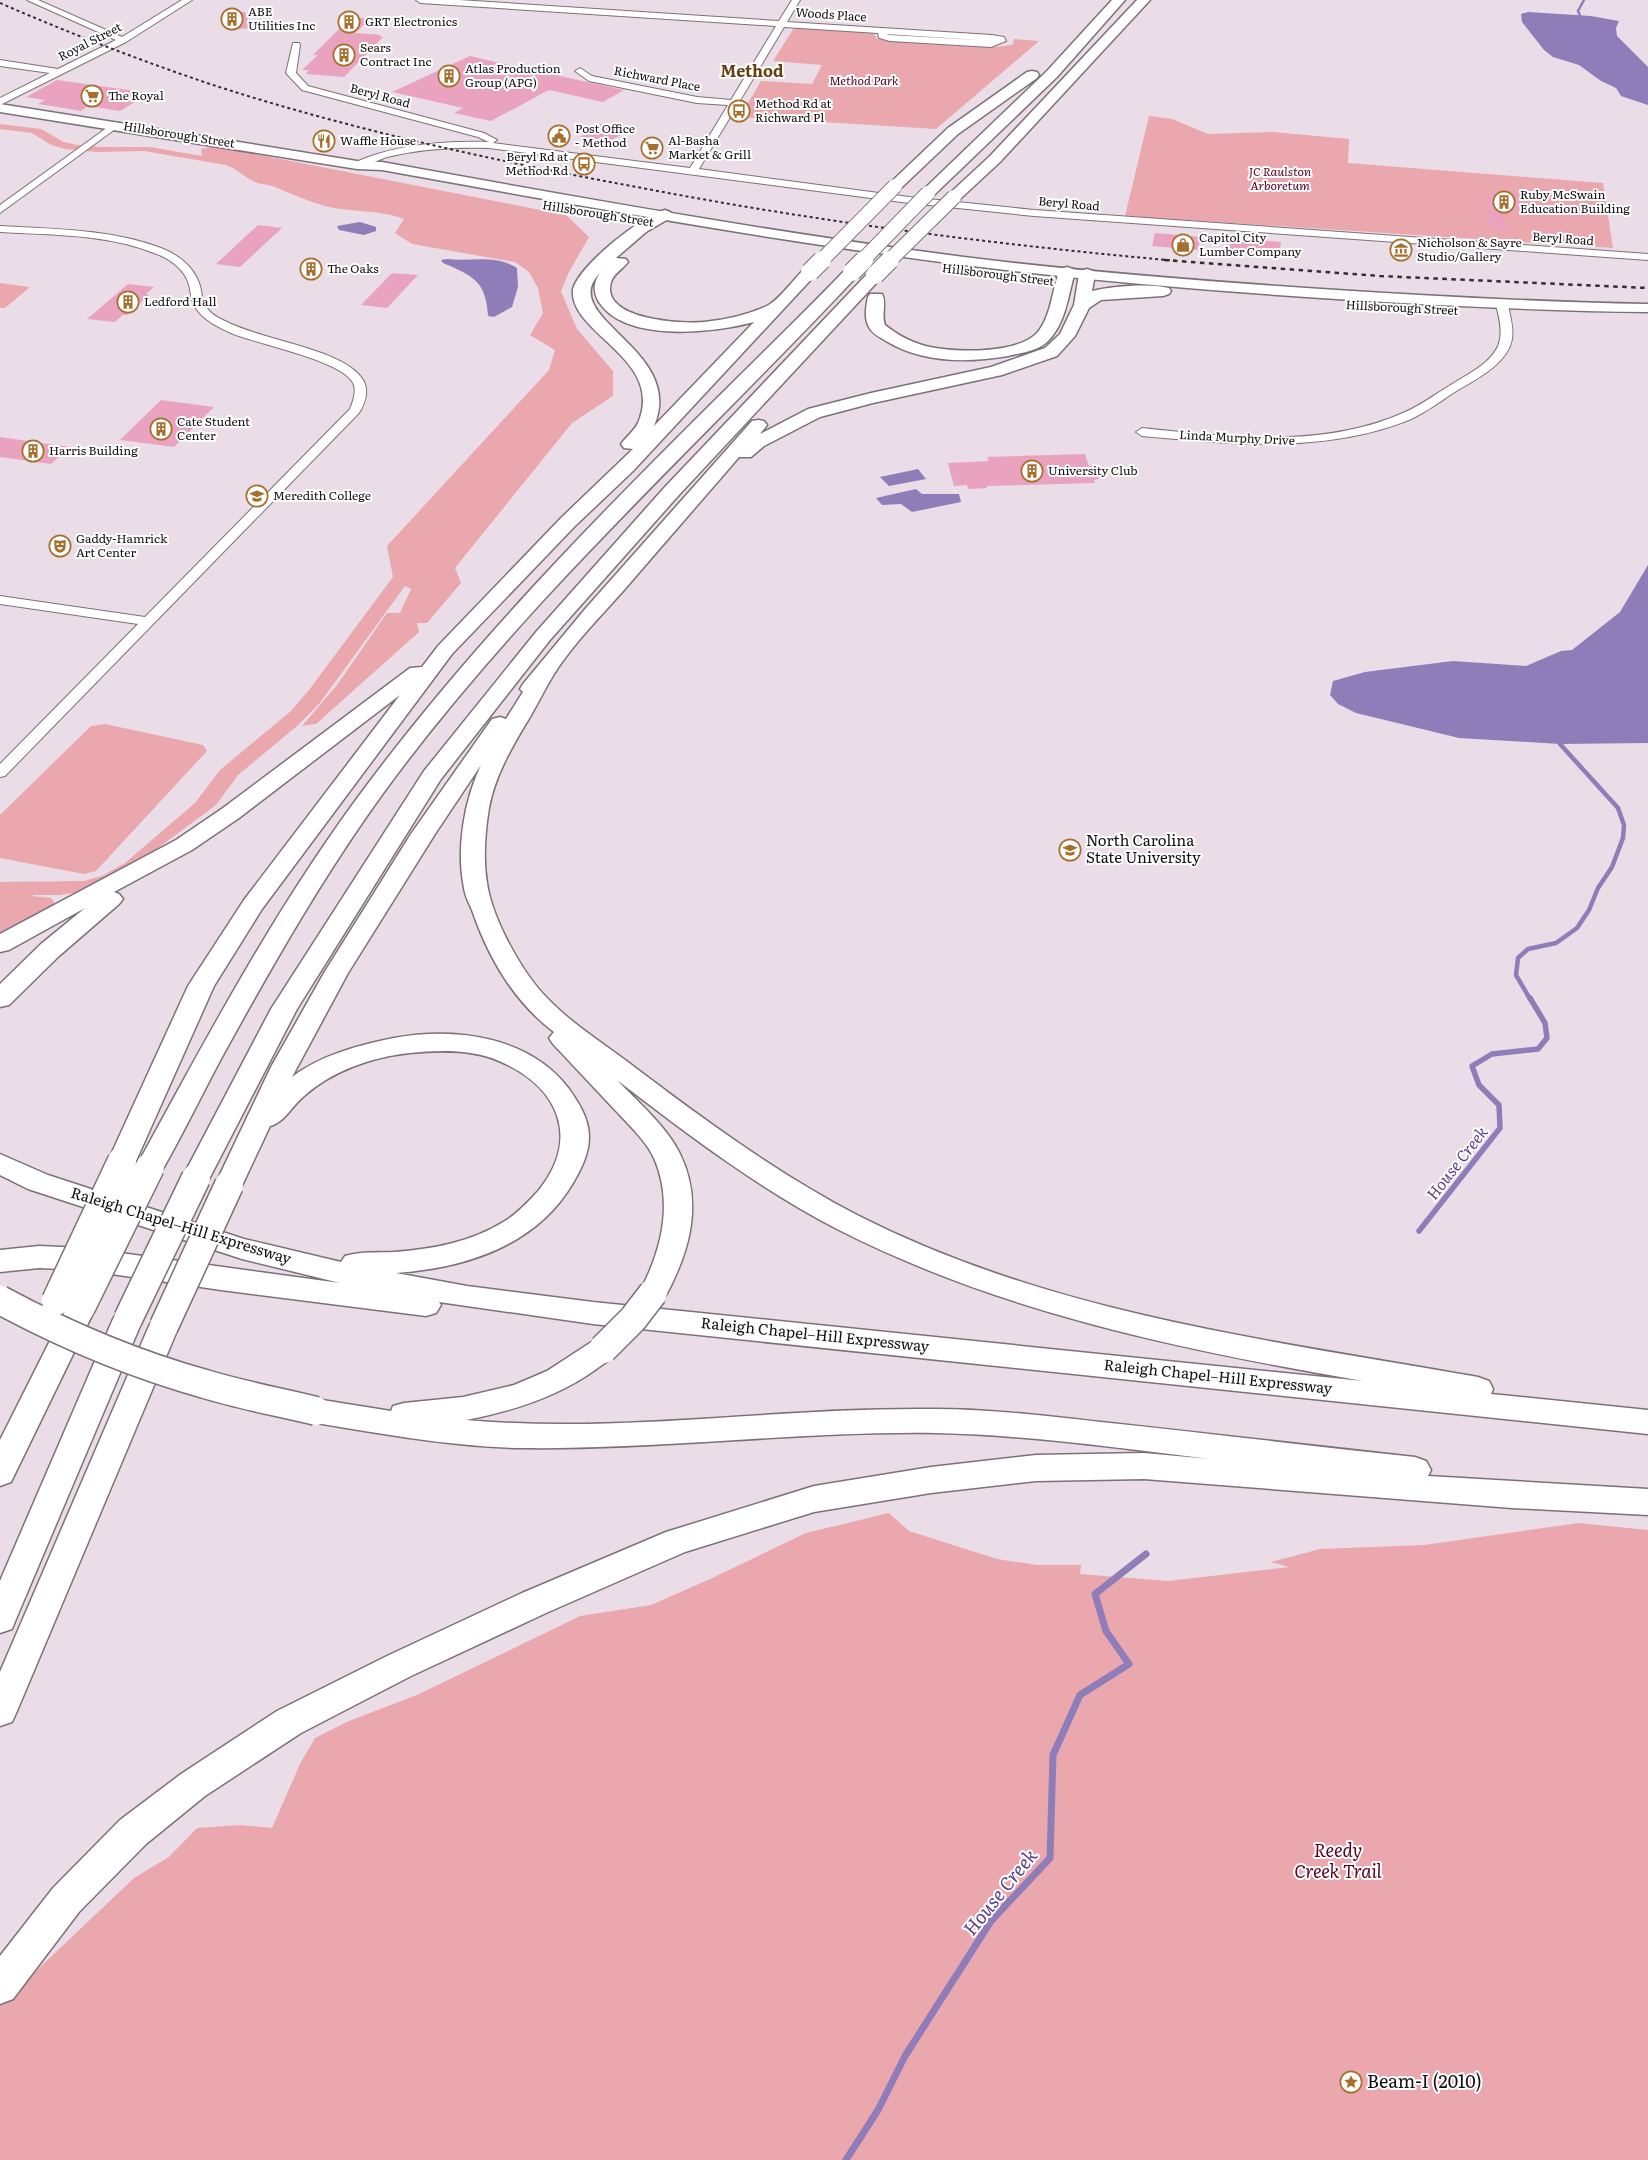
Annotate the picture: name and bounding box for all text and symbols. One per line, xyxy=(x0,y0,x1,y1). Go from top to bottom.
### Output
place label: ABE Utilities Inc xyxy=(248,2,315,34)
street label: Woods Place xyxy=(795,3,867,25)
building icon: ABE Utilities Inc xyxy=(220,7,244,31)
building icon: GRT Electronics xyxy=(337,10,361,34)
place label: GRT Electronics xyxy=(365,12,458,30)
street label: Royal Street xyxy=(55,17,125,65)
place label: Sears Contract Inc xyxy=(360,38,432,70)
building icon: Sears Contract Inc xyxy=(332,43,356,67)
district label: Method xyxy=(721,58,784,82)
place label: Atlas Production Group (APG) xyxy=(465,59,561,91)
street label: Richward Place xyxy=(612,61,702,95)
building icon: Atlas Production Group (APG) xyxy=(437,64,461,88)
park label: Method Park xyxy=(829,71,899,89)
street label: Beryl Road xyxy=(348,78,413,112)
supermarket icon: The Royal xyxy=(80,84,104,108)
place label: The Royal xyxy=(108,86,164,104)
place label: Method Rd at Richward Pl xyxy=(755,94,832,126)
bus stop icon: Method Rd at Richward Pl xyxy=(727,99,751,123)
street label: Hillsborough Street xyxy=(122,116,236,152)
place label: Post Office - Method xyxy=(575,119,635,151)
public building icon: Post Office - Method xyxy=(547,124,571,148)
restaurant icon: Waffle House xyxy=(312,129,336,153)
place label: Waffle House xyxy=(340,131,416,149)
place label: Al-Basha Market & Grill xyxy=(668,131,751,163)
supermarket icon: Al-Basha Market & Grill xyxy=(640,136,664,160)
place label: Beryl Rd at Method Rd xyxy=(505,147,569,179)
bus stop icon: Beryl Rd at Method Rd xyxy=(572,152,596,176)
park label: JC Raulston Arboretum xyxy=(1249,162,1311,194)
place label: Ruby McSwain Education Building xyxy=(1520,185,1630,217)
building icon: Ruby McSwain Education Building xyxy=(1492,190,1516,214)
street label: Beryl Road xyxy=(1038,191,1101,215)
street label: Hillsborough Street xyxy=(541,195,655,231)
street label: Beryl Road xyxy=(1532,227,1595,249)
place label: Capitol City Lumber Company xyxy=(1199,228,1302,260)
shop icon: Capitol City Lumber Company xyxy=(1171,233,1195,257)
place label: Nicholson & Sayre Studio/Gallery xyxy=(1417,233,1522,265)
museum icon: Nicholson & Sayre Studio/Gallery xyxy=(1389,238,1413,262)
building icon: The Oaks xyxy=(299,257,323,281)
street label: Hillsborough Street xyxy=(941,258,1055,290)
place label: The Oaks xyxy=(327,259,379,277)
building icon: Ledford Hall xyxy=(116,290,140,314)
place label: Ledford Hall xyxy=(144,292,217,310)
street label: Hillsborough Street xyxy=(1345,295,1459,319)
place label: Cate Student Center xyxy=(177,412,250,444)
building icon: Cate Student Center xyxy=(149,417,173,441)
street label: Linda Murphy Drive xyxy=(1179,425,1295,449)
building icon: Harris Building xyxy=(21,439,45,463)
place label: Harris Building xyxy=(49,441,138,459)
building icon: University Club xyxy=(1020,459,1044,483)
place label: University Club xyxy=(1048,461,1138,479)
school or university icon: Meredith College xyxy=(245,484,269,508)
place label: Meredith College xyxy=(273,486,371,504)
place label: Gaddy-Hamrick Art Center xyxy=(76,529,168,561)
theatre icon: Gaddy-Hamrick Art Center xyxy=(48,534,72,558)
place label: North Carolina State University xyxy=(1086,828,1201,868)
school or university icon: North Carolina State University xyxy=(1058,838,1082,862)
water label: House Creek xyxy=(1420,1120,1493,1204)
street label: Raleigh Chapel–Hill Expressway xyxy=(68,1180,295,1269)
street label: Raleigh Chapel–Hill Expressway xyxy=(700,1310,931,1357)
street label: Raleigh Chapel–Hill Expressway xyxy=(1103,1352,1334,1399)
park label: Reedy Creek Trail xyxy=(1294,1836,1383,1884)
water label: House Creek xyxy=(956,1842,1043,1941)
place label: Beam-I (2010) xyxy=(1367,2067,1482,2094)
place icon: Beam-I (2010) xyxy=(1339,2070,1363,2094)

